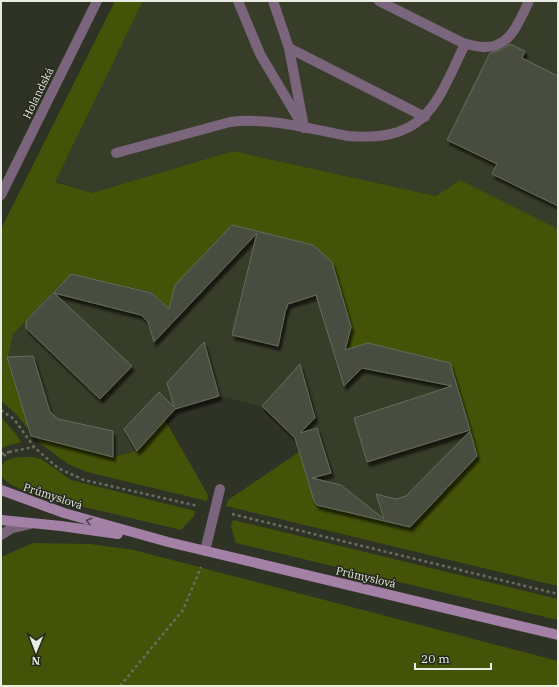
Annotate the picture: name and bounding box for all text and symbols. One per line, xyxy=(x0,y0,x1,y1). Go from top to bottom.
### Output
street label: Holandská xyxy=(20,65,56,121)
street label: Průmyslová xyxy=(22,480,84,512)
one-way arrow xyxy=(86,517,93,525)
street label: Průmyslová xyxy=(335,563,397,591)
north arrow xyxy=(16,631,56,671)
scale bar xyxy=(415,645,491,671)
text: 20 m xyxy=(421,651,450,666)
text: N xyxy=(31,654,40,668)

